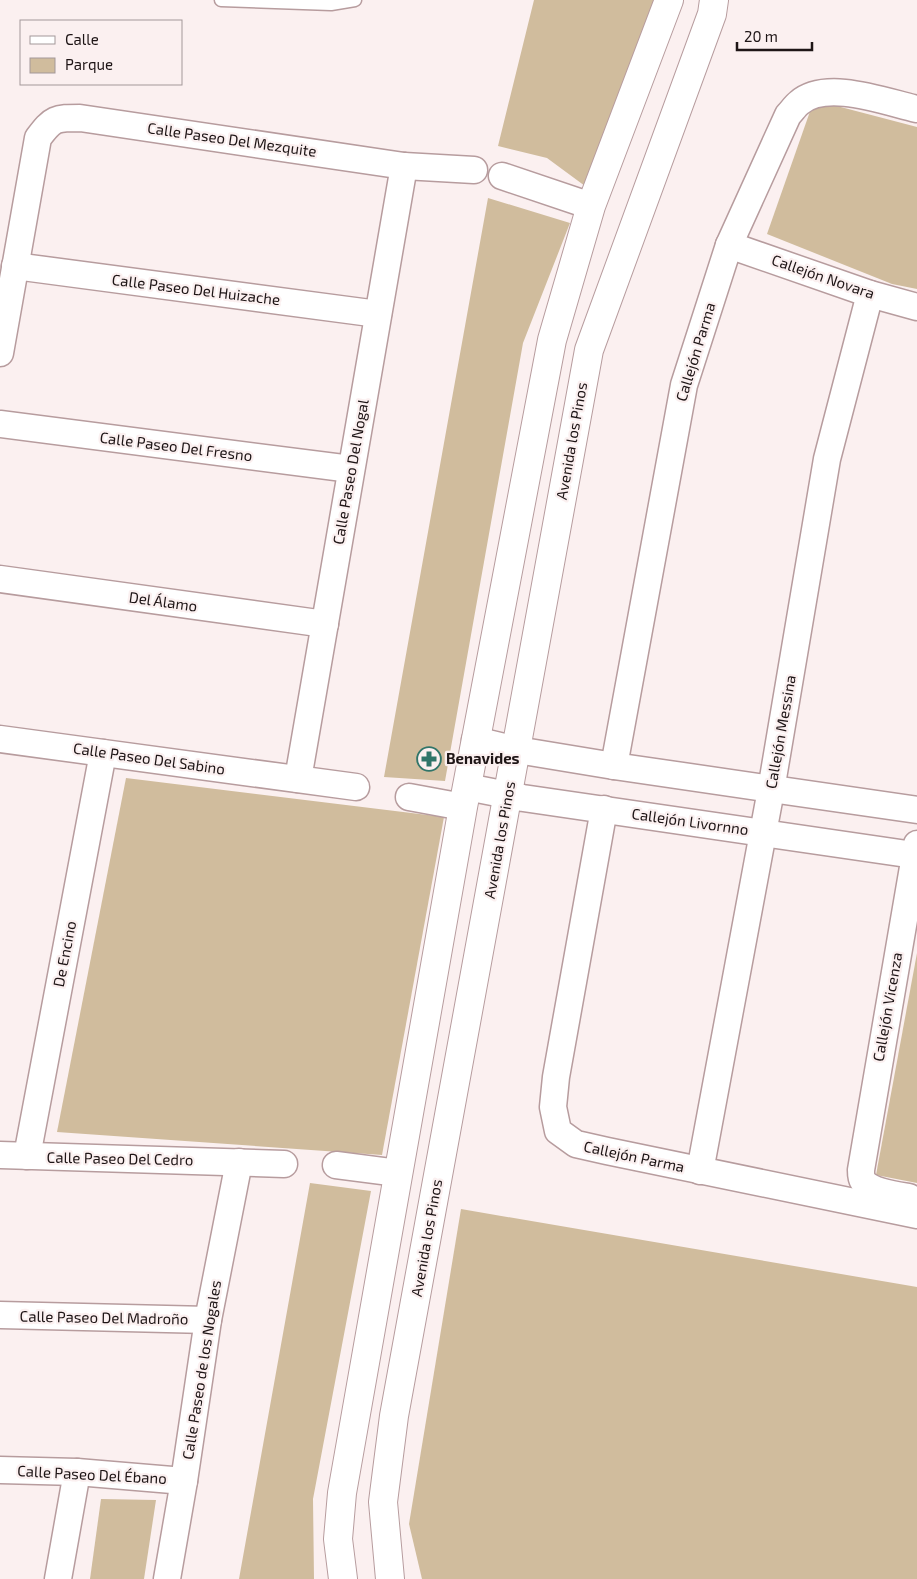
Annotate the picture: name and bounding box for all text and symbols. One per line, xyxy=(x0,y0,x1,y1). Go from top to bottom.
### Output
legend xyxy=(20,20,182,85)
scale bar xyxy=(737,20,812,52)
text: 20 m xyxy=(744,27,778,45)
text: Calle xyxy=(65,30,99,48)
text: Parque xyxy=(65,55,113,73)
street label: Calle Paseo Del Mezquite xyxy=(146,118,318,160)
street label: Callejón Novara xyxy=(769,250,877,303)
street label: Calle Paseo Del Huizache xyxy=(111,270,281,308)
street label: Callejón Parma xyxy=(671,300,720,404)
street label: Avenida los Pinos xyxy=(552,381,590,501)
street label: Calle Paseo Del Nogal xyxy=(328,397,372,546)
street label: Calle Paseo Del Fresno xyxy=(99,428,253,464)
street label: Del Álamo xyxy=(128,587,198,615)
street label: Callejón Messina xyxy=(761,674,800,790)
street label: Calle Paseo Del Sabino xyxy=(72,738,226,778)
pharmacy icon: Benavides xyxy=(416,746,442,772)
place label: Benavides xyxy=(446,749,520,767)
street label: Avenida los Pinos xyxy=(480,780,518,900)
street label: Callejón Livornno xyxy=(630,804,750,839)
street label: De Encino xyxy=(49,919,79,988)
street label: Callejón Vicenza xyxy=(869,951,906,1063)
street label: Callejón Parma xyxy=(582,1137,686,1176)
street label: Calle Paseo Del Cedro xyxy=(47,1148,193,1168)
street label: Avenida los Pinos xyxy=(407,1178,445,1298)
street label: Calle Paseo de los Nogales xyxy=(178,1279,224,1461)
street label: Calle Paseo Del Madroño xyxy=(20,1307,188,1327)
street label: Calle Paseo Del Ébano xyxy=(17,1461,167,1487)

